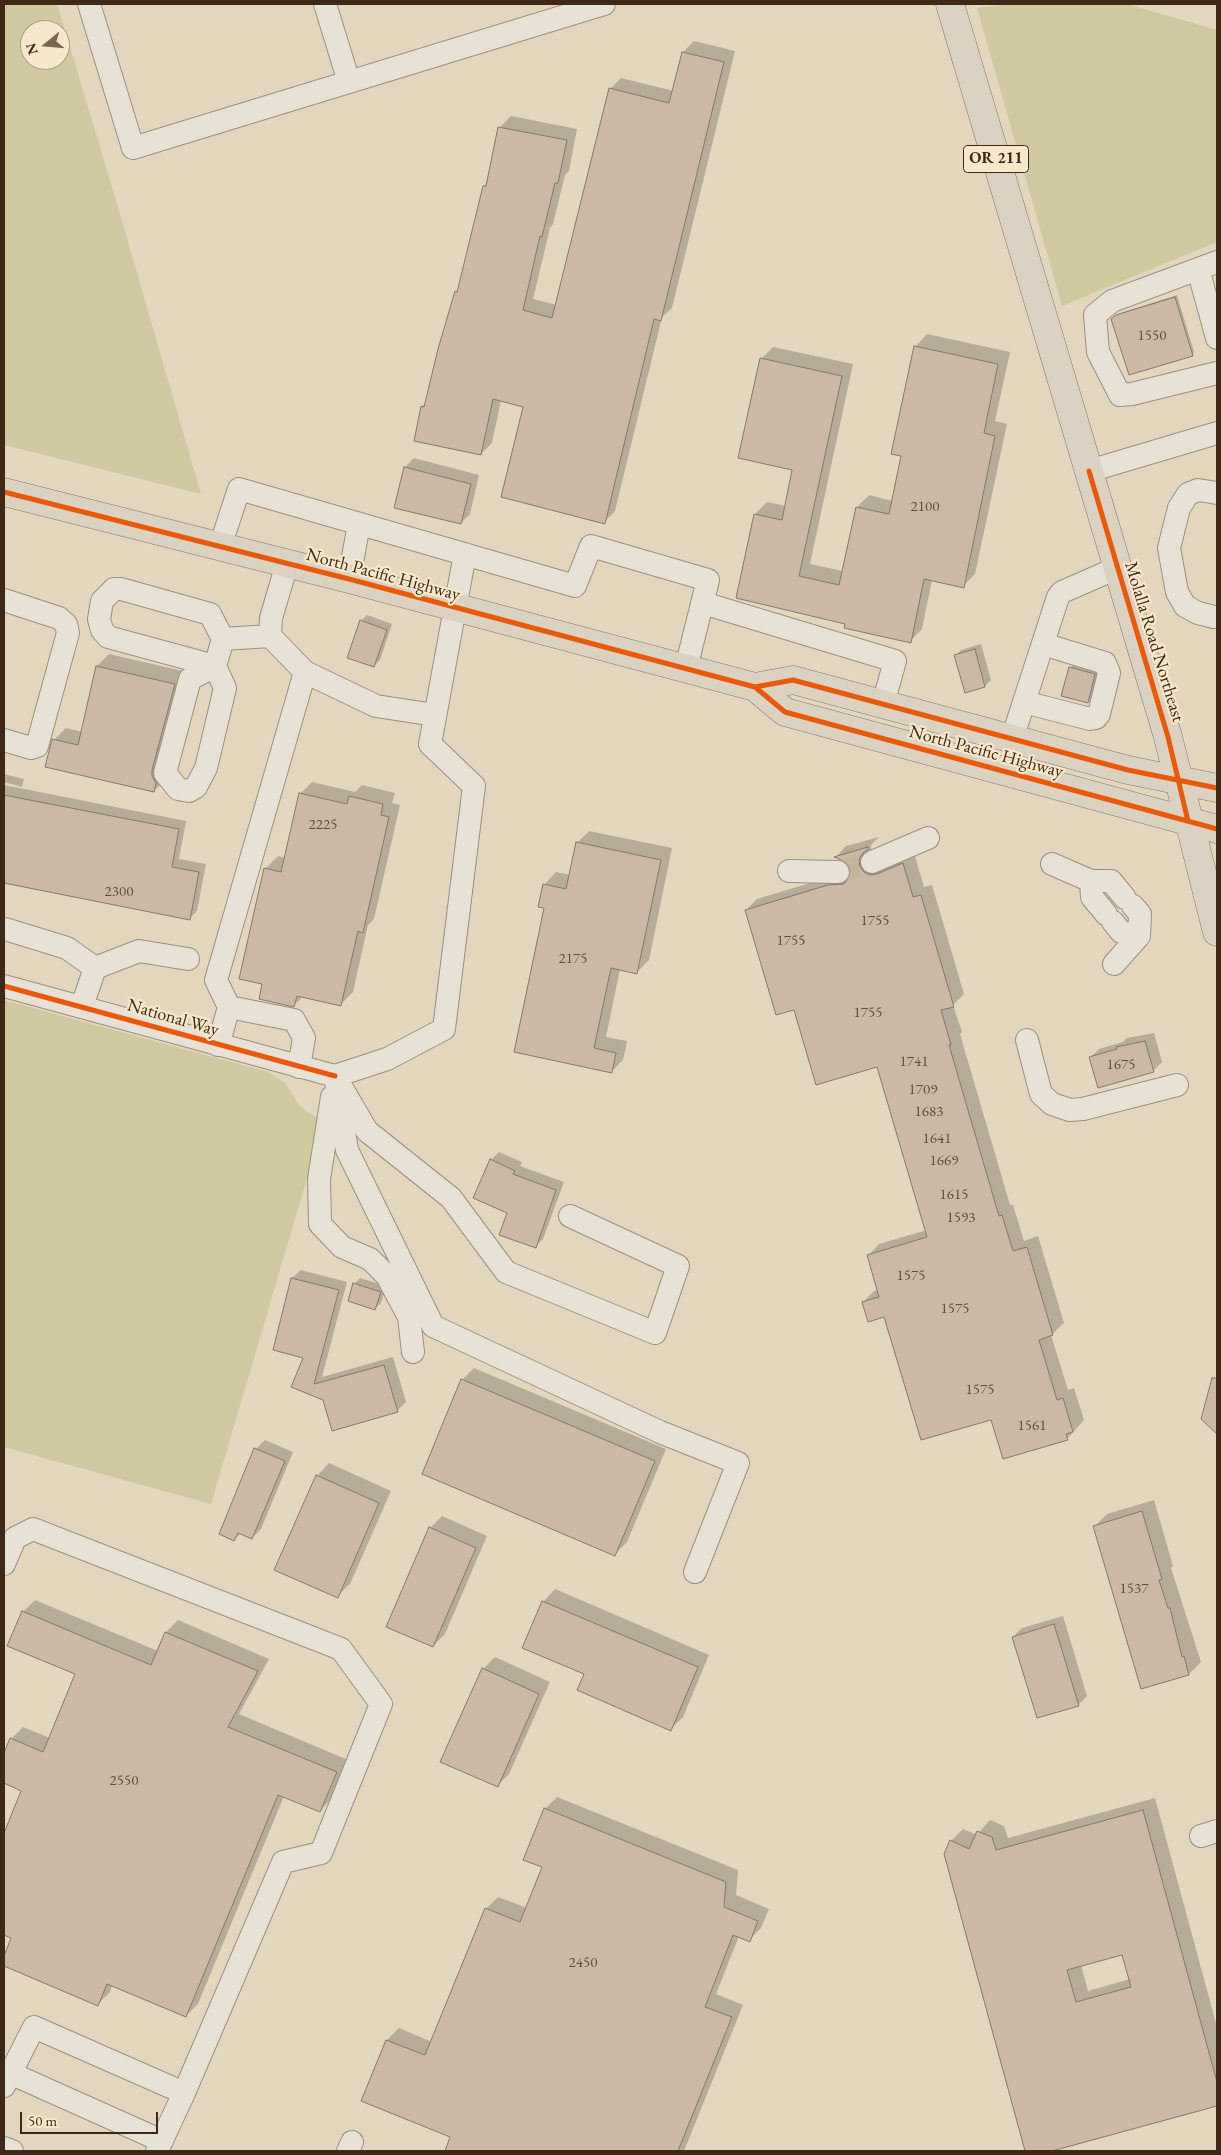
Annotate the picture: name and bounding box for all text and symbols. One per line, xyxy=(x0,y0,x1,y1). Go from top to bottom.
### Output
north arrow xyxy=(20,20,70,70)
text: N xyxy=(21,41,42,57)
road number: OR 211 xyxy=(964,146,1028,172)
house number: 1550 xyxy=(1138,327,1166,345)
house number: 2100 xyxy=(911,498,939,516)
street label: North Pacific Highway xyxy=(304,544,462,606)
street label: Molalla Road Northeast xyxy=(1119,559,1189,725)
street label: North Pacific Highway xyxy=(907,721,1065,783)
house number: 2225 xyxy=(309,816,337,834)
house number: 2300 xyxy=(105,883,133,901)
house number: 1755 xyxy=(861,912,889,930)
house number: 1755 xyxy=(777,932,805,950)
house number: 2175 xyxy=(559,950,587,968)
street label: National Way xyxy=(125,995,221,1041)
house number: 1755 xyxy=(854,1004,882,1022)
house number: 1741 xyxy=(900,1053,928,1071)
house number: 1675 xyxy=(1107,1056,1135,1074)
house number: 1709 xyxy=(909,1081,937,1099)
house number: 1683 xyxy=(915,1103,943,1121)
house number: 1641 xyxy=(923,1130,951,1148)
house number: 1669 xyxy=(930,1152,958,1170)
house number: 1615 xyxy=(940,1186,968,1204)
house number: 1593 xyxy=(947,1209,975,1227)
house number: 1575 xyxy=(897,1267,925,1285)
house number: 1575 xyxy=(941,1300,969,1318)
house number: 1575 xyxy=(966,1381,994,1399)
house number: 1561 xyxy=(1018,1417,1046,1435)
house number: 1537 xyxy=(1120,1580,1148,1598)
house number: 2550 xyxy=(110,1772,138,1790)
house number: 2450 xyxy=(569,1954,597,1972)
scale bar xyxy=(22,2102,160,2134)
text: 50 m xyxy=(28,2111,57,2130)

